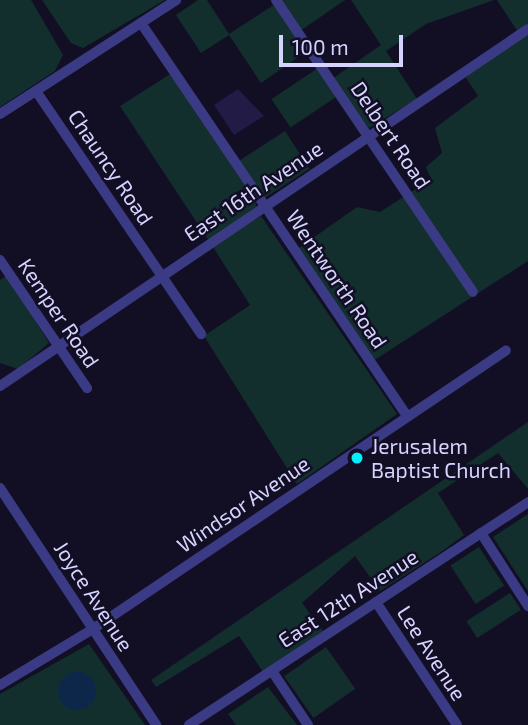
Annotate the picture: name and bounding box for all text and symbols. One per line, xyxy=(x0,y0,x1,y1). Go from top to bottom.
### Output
scale bar xyxy=(283,21,407,65)
text: 100 m xyxy=(292,34,349,59)
street label: Delbert Road xyxy=(346,76,436,194)
street label: Chauncy Road xyxy=(63,104,159,230)
street label: East 16th Avenue xyxy=(179,135,327,247)
street label: Wentworth Road xyxy=(281,205,393,353)
street label: Kemper Road xyxy=(13,253,105,373)
place label: Jerusalem Baptist Church xyxy=(371,433,511,483)
street label: Windsor Avenue xyxy=(172,450,314,558)
marker: Jerusalem Baptist Church xyxy=(349,450,365,466)
street label: Joyce Avenue xyxy=(49,536,139,656)
street label: East 12th Avenue xyxy=(273,543,423,653)
street label: Lee Avenue xyxy=(392,601,472,705)

